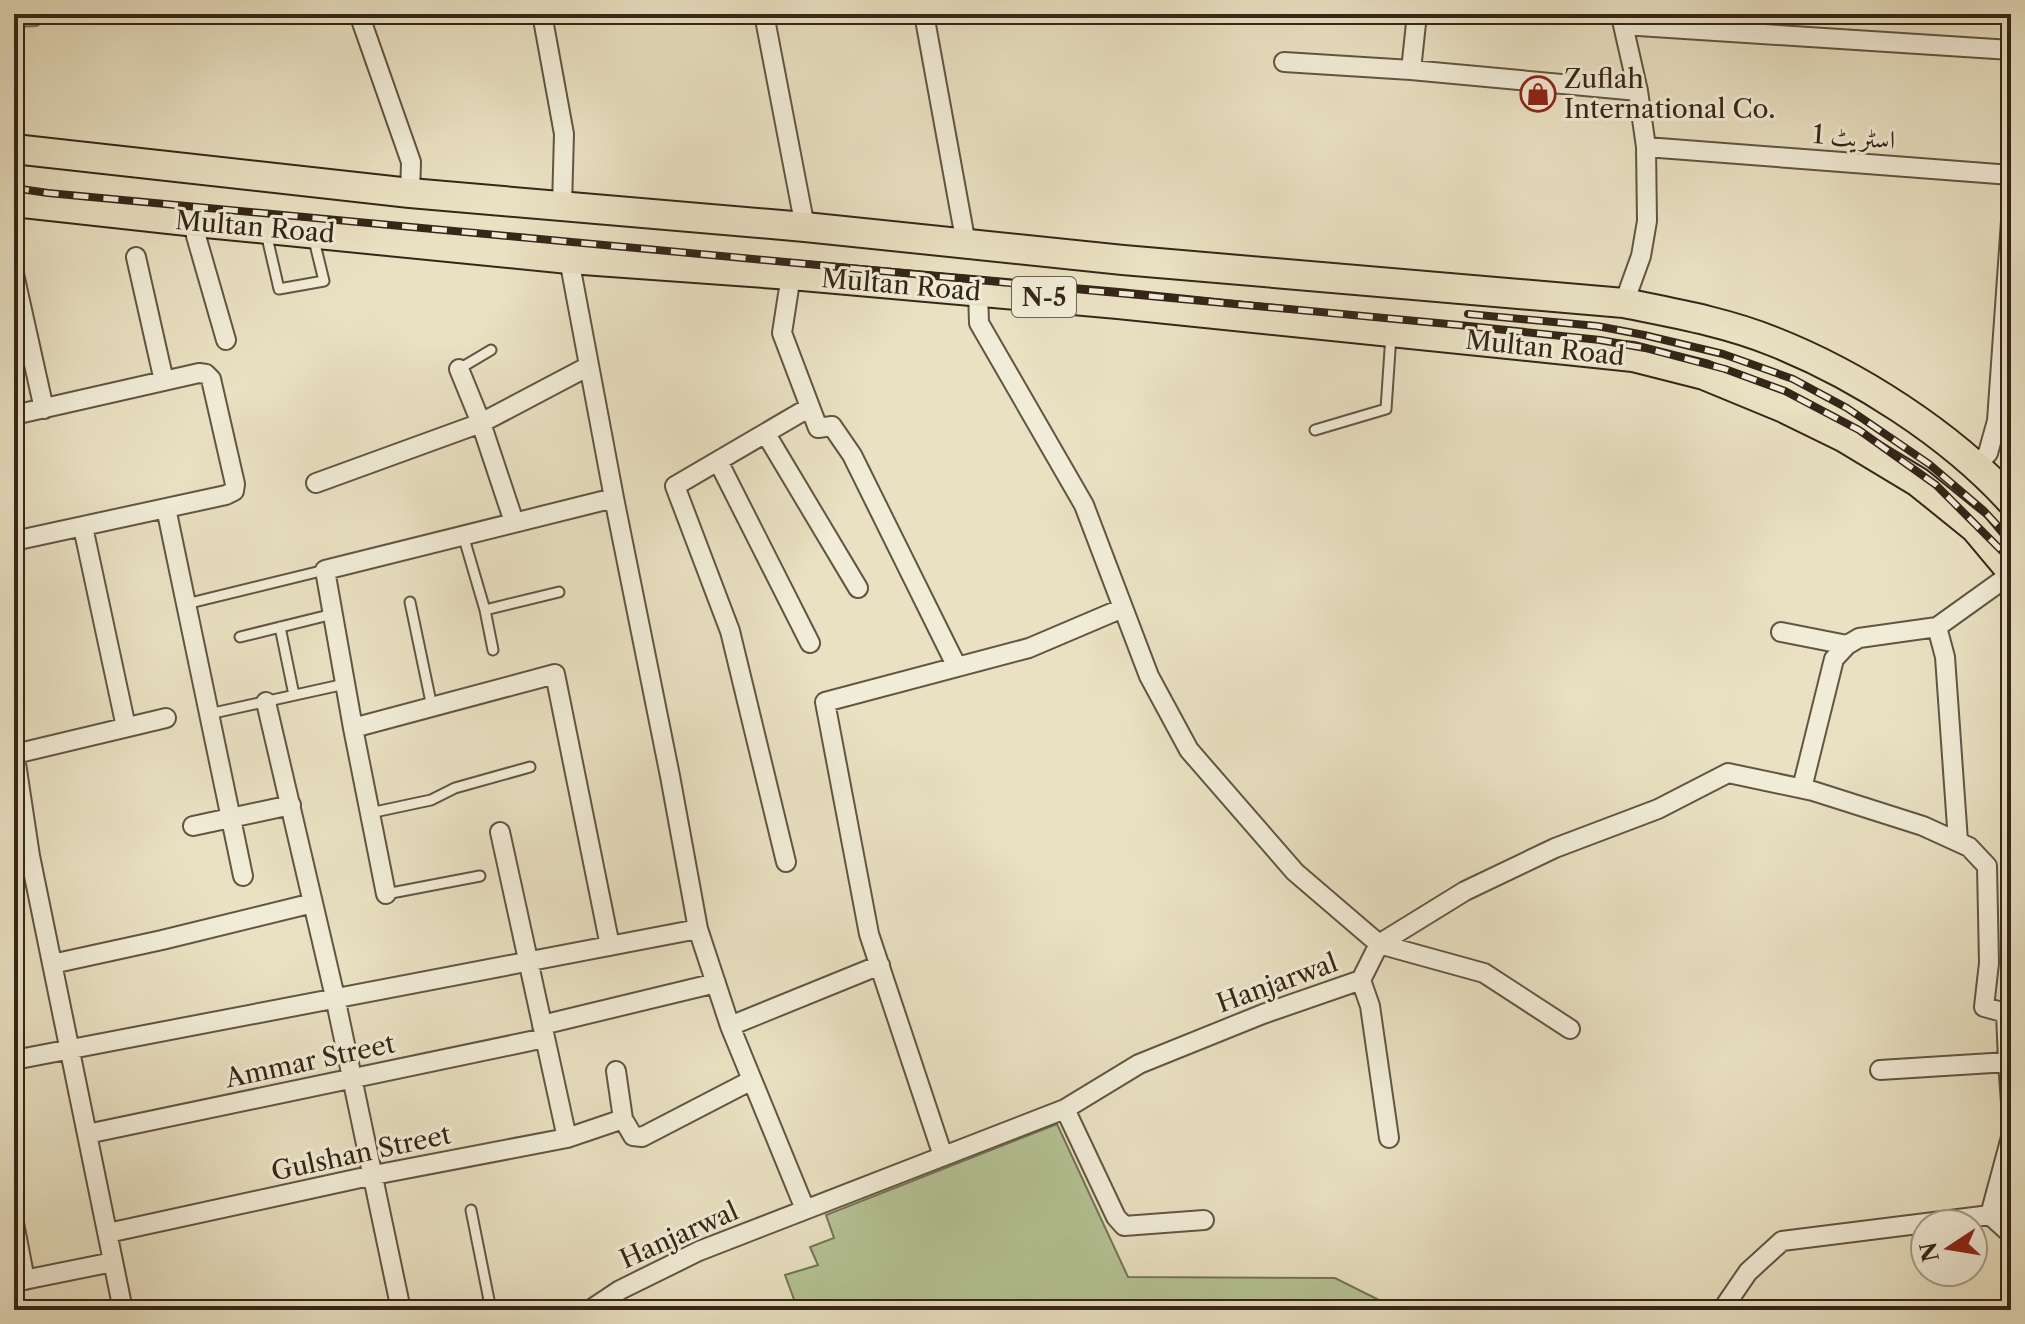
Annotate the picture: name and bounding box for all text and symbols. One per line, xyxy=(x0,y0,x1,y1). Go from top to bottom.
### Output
place label: Zuflah International Co. xyxy=(1564,63,1775,125)
shop icon: Zuflah International Co. xyxy=(1519,75,1557,113)
street label: اسٹریٹ 1 xyxy=(1812,118,1896,157)
street label: Multan Road xyxy=(174,204,336,250)
street label: Multan Road xyxy=(820,262,982,308)
road number: N-5 xyxy=(1012,277,1076,317)
street label: Multan Road xyxy=(1464,324,1626,372)
street label: Hanjarwal xyxy=(1212,946,1342,1020)
street label: Ammar Street xyxy=(221,1027,398,1095)
street label: Gulshan Street xyxy=(268,1118,455,1188)
street label: Hanjarwal xyxy=(615,1195,743,1275)
north arrow xyxy=(1909,1208,1989,1288)
text: N xyxy=(1915,1240,1945,1264)

